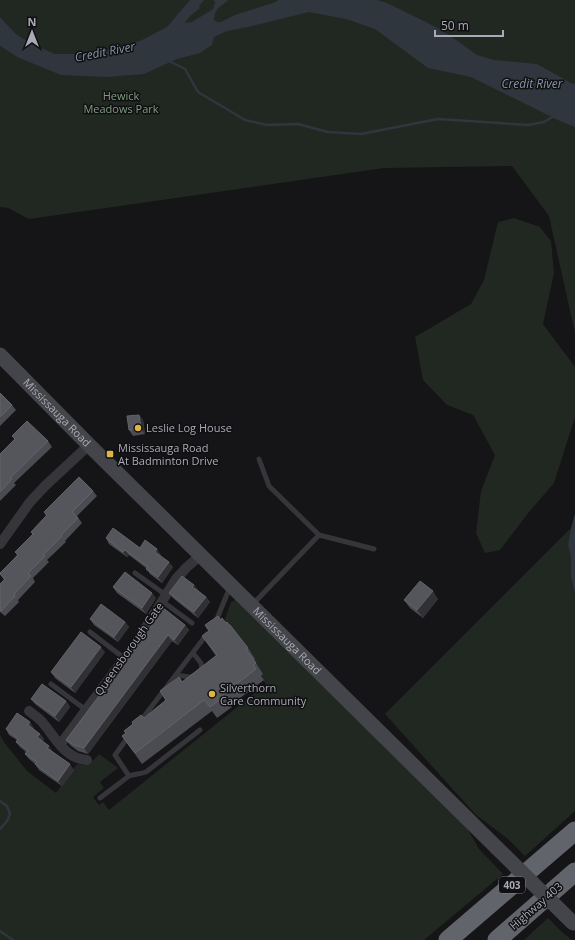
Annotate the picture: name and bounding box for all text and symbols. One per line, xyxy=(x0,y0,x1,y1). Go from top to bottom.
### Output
north arrow xyxy=(12,12,52,52)
scale bar xyxy=(435,12,503,38)
text: N xyxy=(28,14,36,29)
text: 50 m xyxy=(441,17,469,34)
water label: Credit River xyxy=(73,37,138,66)
water label: Credit River xyxy=(502,75,564,92)
park label: Hewick Meadows Park xyxy=(83,88,159,116)
street label: Mississauga Road xyxy=(20,375,94,450)
place label: Leslie Log House xyxy=(146,420,232,435)
marker: Leslie Log House xyxy=(133,423,143,433)
place label: Mississauga Road At Badminton Drive xyxy=(118,440,218,468)
marker: Mississauga Road At Badminton Drive xyxy=(105,449,115,459)
street label: Queensborough Gate xyxy=(91,599,166,698)
street label: Mississauga Road xyxy=(250,603,325,677)
place label: Silverthorn Care Community xyxy=(220,680,307,708)
marker: Silverthorn Care Community xyxy=(207,689,217,699)
road number: 403 xyxy=(499,877,525,893)
street label: Highway 403 xyxy=(506,878,565,933)

